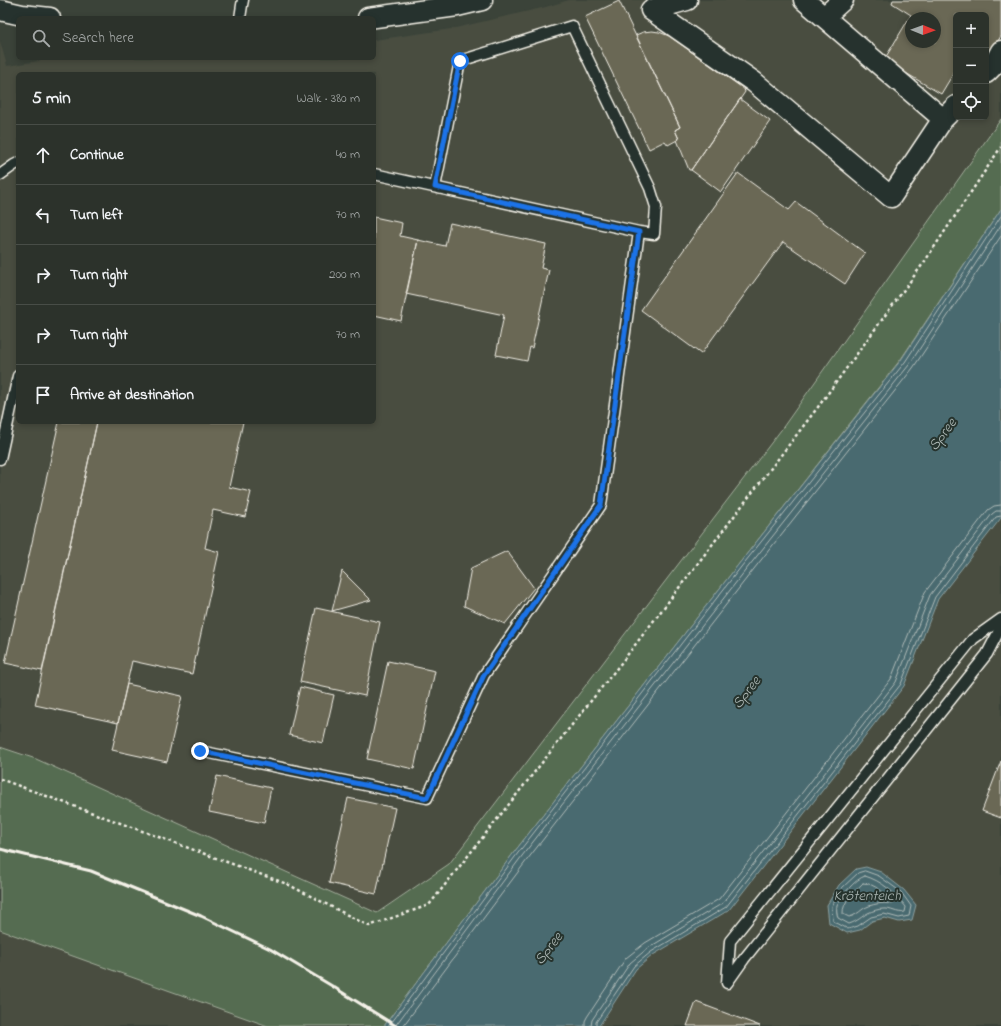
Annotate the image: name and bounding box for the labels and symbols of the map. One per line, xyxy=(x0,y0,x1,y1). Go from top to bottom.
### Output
north arrow xyxy=(905,12,941,48)
route start xyxy=(451,52,469,70)
water label: Spree xyxy=(923,413,963,456)
water label: Spree xyxy=(727,671,767,714)
route end xyxy=(191,742,209,760)
water label: Krötenteich xyxy=(833,885,901,907)
water label: Spree xyxy=(529,927,569,970)

